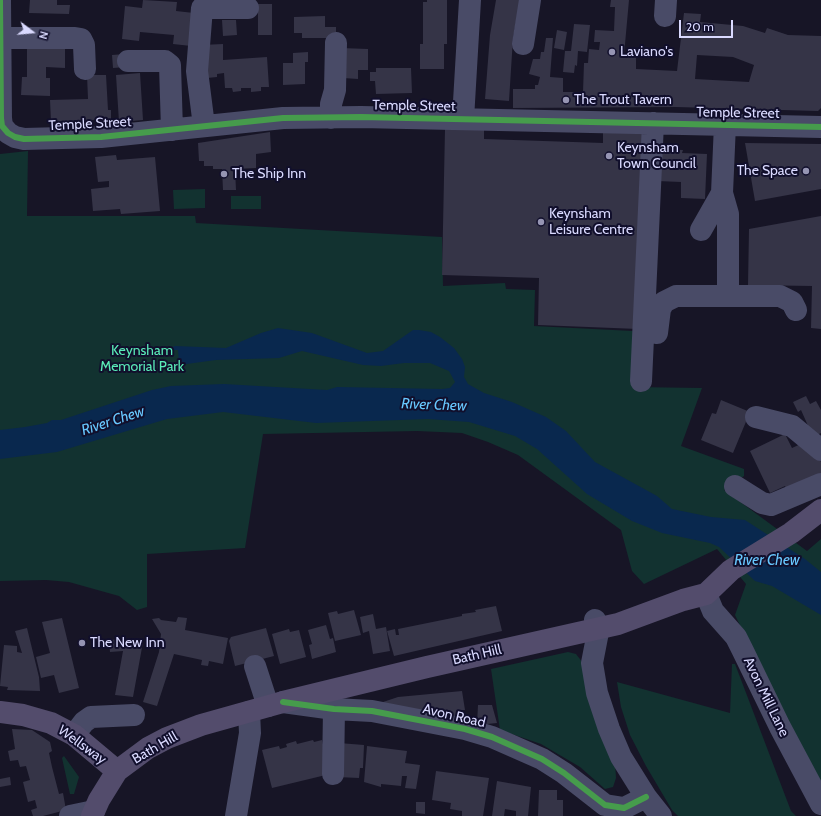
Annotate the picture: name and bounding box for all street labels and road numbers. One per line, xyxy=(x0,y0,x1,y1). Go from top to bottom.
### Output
street label: Temple Street xyxy=(372,97,456,115)
street label: Temple Street xyxy=(696,104,780,122)
street label: Temple Street xyxy=(48,113,132,135)
street label: Bath Hill xyxy=(451,641,503,669)
street label: Avon Mill Lane xyxy=(740,655,792,739)
street label: Avon Road xyxy=(421,701,487,731)
street label: Wellsway xyxy=(54,722,110,768)
street label: Bath Hill xyxy=(129,728,181,768)

